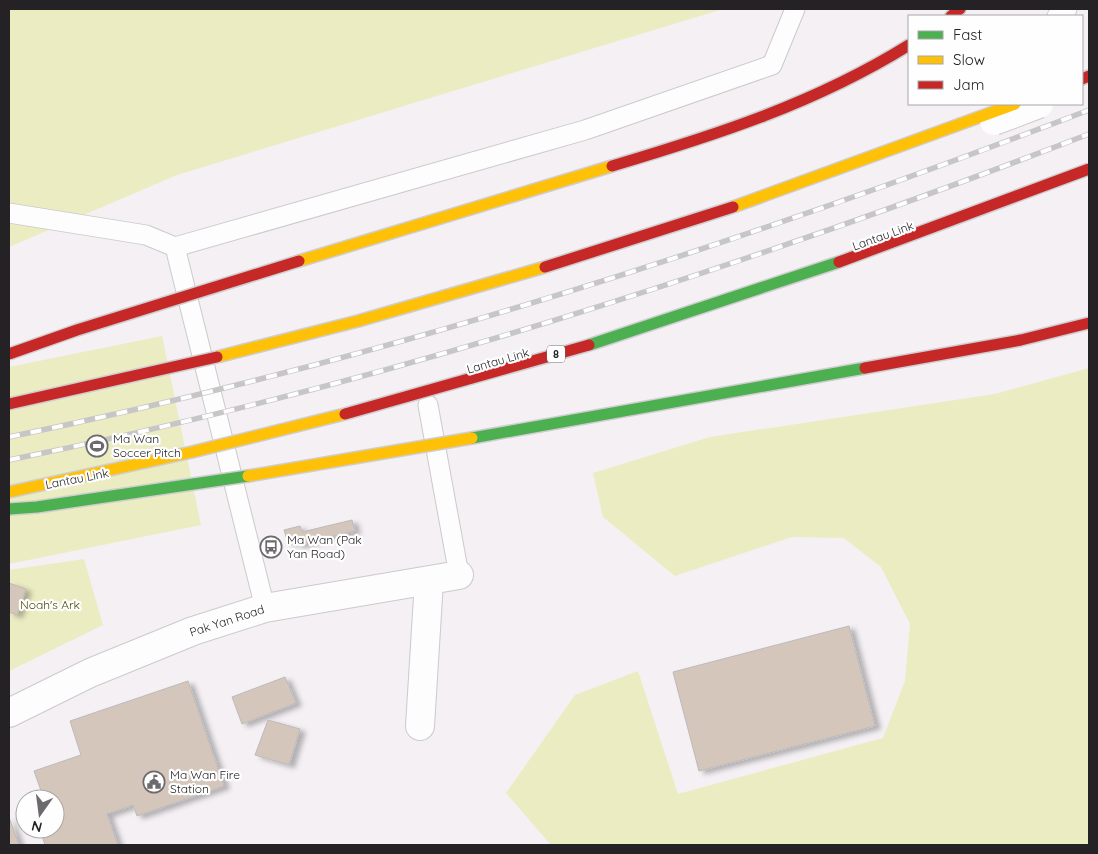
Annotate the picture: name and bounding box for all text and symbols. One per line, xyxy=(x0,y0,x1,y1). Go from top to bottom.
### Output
legend xyxy=(908,15,1083,105)
text: Fast xyxy=(953,25,982,44)
text: Slow xyxy=(953,50,985,69)
text: Jam xyxy=(953,75,984,94)
street label: Lantau Link xyxy=(850,217,916,254)
street label: Lantau Link xyxy=(465,344,531,377)
road number: 8 xyxy=(547,346,565,362)
place label: Ma Wan Soccer Pitch xyxy=(113,431,181,460)
sports icon: Ma Wan Soccer Pitch xyxy=(85,434,109,458)
street label: Lantau Link xyxy=(44,465,110,492)
place label: Ma Wan (Pak Yan Road) xyxy=(287,532,362,561)
bus stop icon: Ma Wan (Pak Yan Road) xyxy=(259,535,283,559)
park label: Noah's Ark xyxy=(20,597,80,612)
street label: Pak Yan Road xyxy=(188,601,266,640)
place label: Ma Wan Fire Station xyxy=(170,767,240,796)
public building icon: Ma Wan Fire Station xyxy=(142,770,166,794)
north arrow xyxy=(15,789,65,839)
text: N xyxy=(30,817,44,837)

